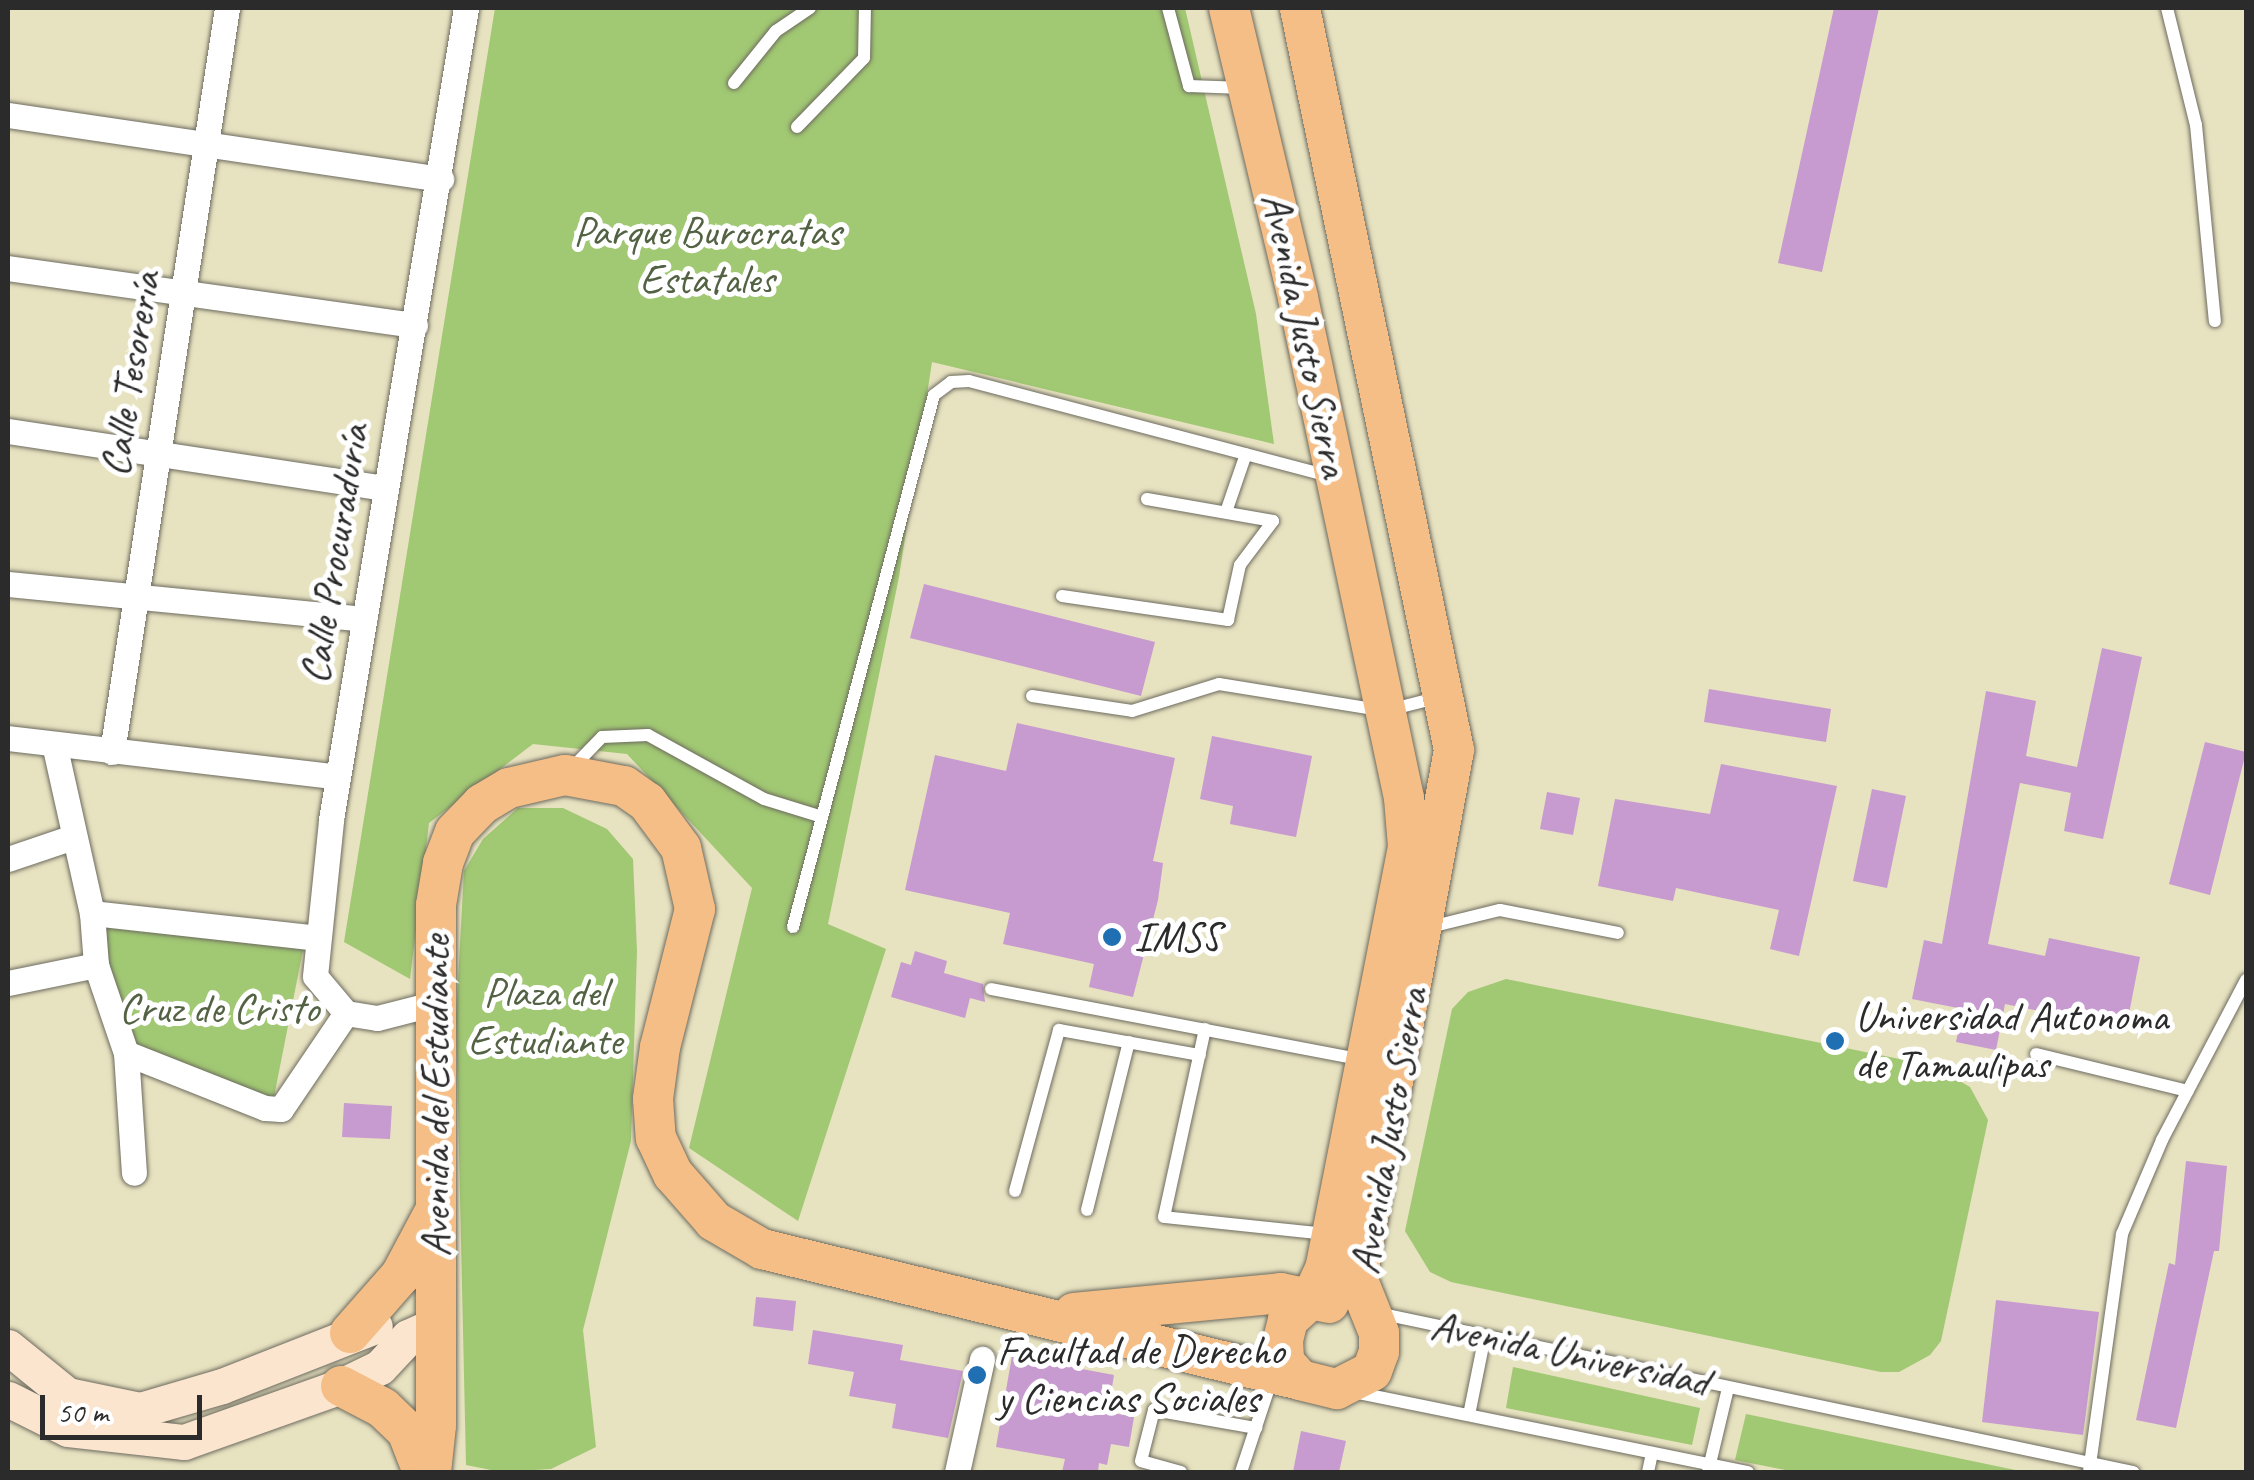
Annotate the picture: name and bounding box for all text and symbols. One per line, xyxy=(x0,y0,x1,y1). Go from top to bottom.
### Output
street label: Avenida Justo Sierra xyxy=(1250,188,1360,482)
park label: Parque Burocratas Estatales xyxy=(573,207,841,306)
street label: Calle Tesorería xyxy=(90,269,172,479)
street label: Calle Procuraduría xyxy=(290,421,380,687)
place label: IMSS xyxy=(1134,912,1221,962)
marker: IMSS xyxy=(1099,924,1125,950)
street label: Avenida del Estudiante xyxy=(411,936,461,1256)
park label: Plaza del Estudiante xyxy=(468,968,622,1066)
park label: Cruz de Cristo xyxy=(119,984,319,1034)
street label: Avenida Justo Sierra xyxy=(1339,984,1439,1278)
place label: Universidad Autonoma de Tamaulipas xyxy=(1855,992,2169,1090)
marker: Universidad Autonoma de Tamaulipas xyxy=(1824,1030,1846,1052)
street label: Avenida Universidad xyxy=(1427,1300,1713,1408)
place label: Facultad de Derecho y Ciencias Sociales xyxy=(997,1326,1285,1424)
marker: Facultad de Derecho y Ciencias Sociales xyxy=(966,1364,988,1386)
scale bar xyxy=(45,1375,208,1437)
text: 50 m xyxy=(57,1393,108,1431)

